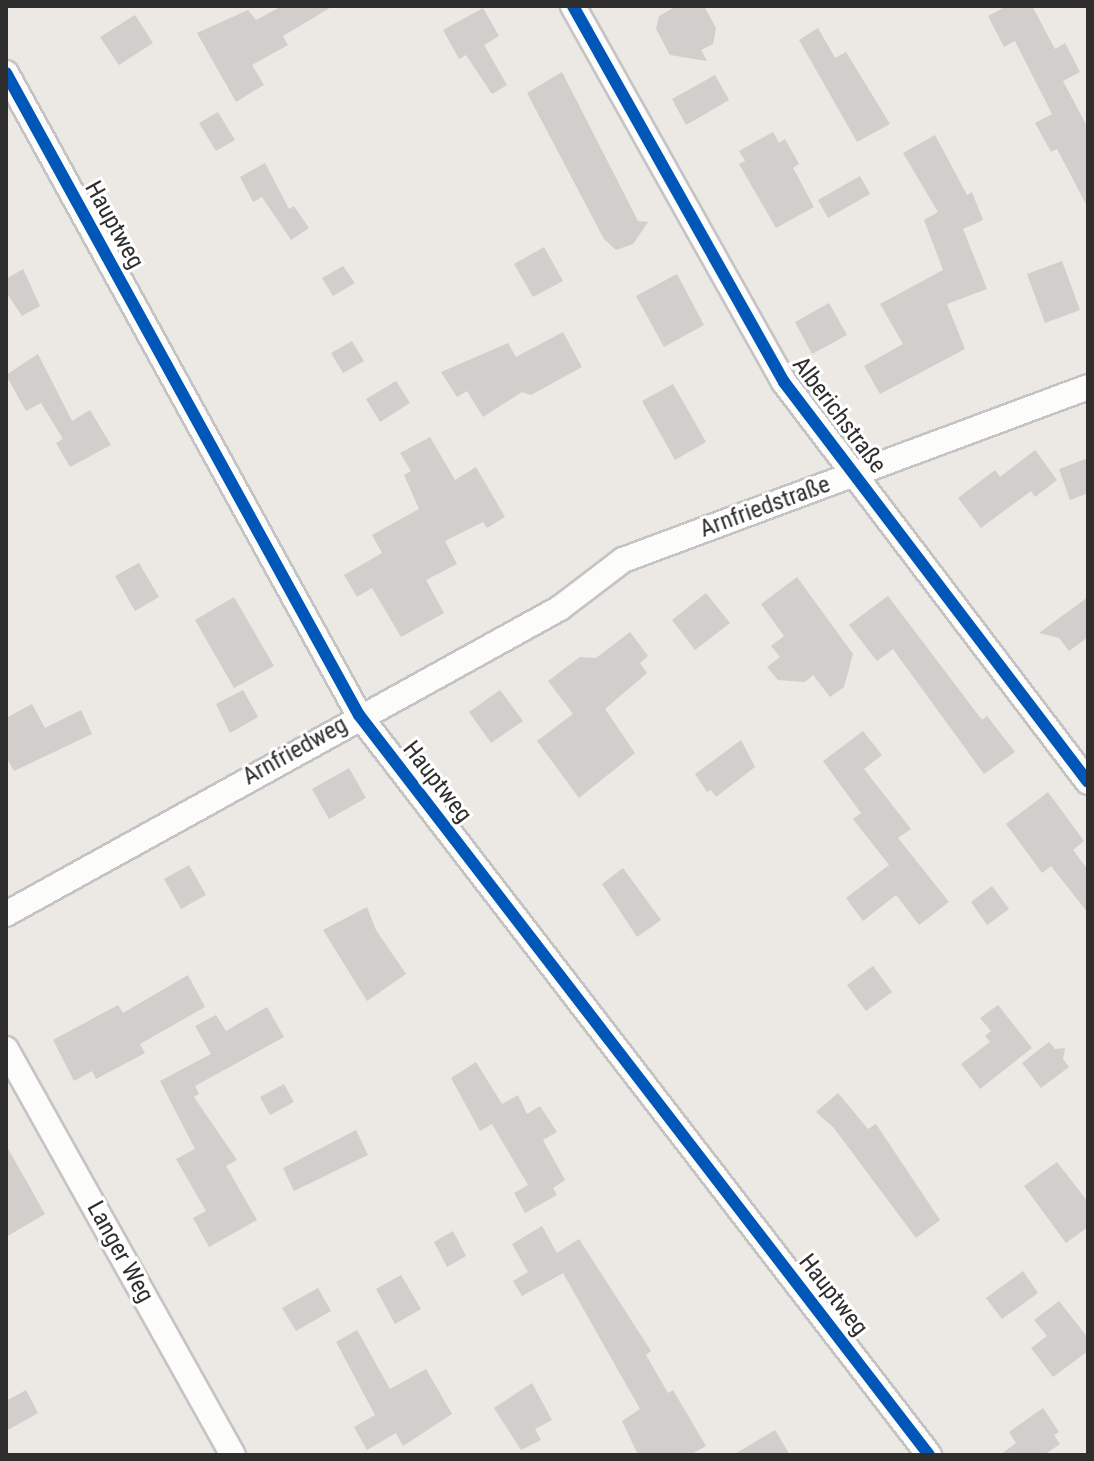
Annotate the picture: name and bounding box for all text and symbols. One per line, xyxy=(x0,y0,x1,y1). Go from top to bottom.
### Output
street label: Hauptweg xyxy=(78,176,150,274)
street label: Alberichstraße xyxy=(786,351,892,479)
street label: Arnfriedstraße xyxy=(696,470,834,544)
street label: Arnfriedweg xyxy=(238,711,352,791)
street label: Hauptweg xyxy=(396,735,478,829)
street label: Langer Weg xyxy=(80,1196,160,1308)
street label: Hauptweg xyxy=(792,1248,874,1342)

